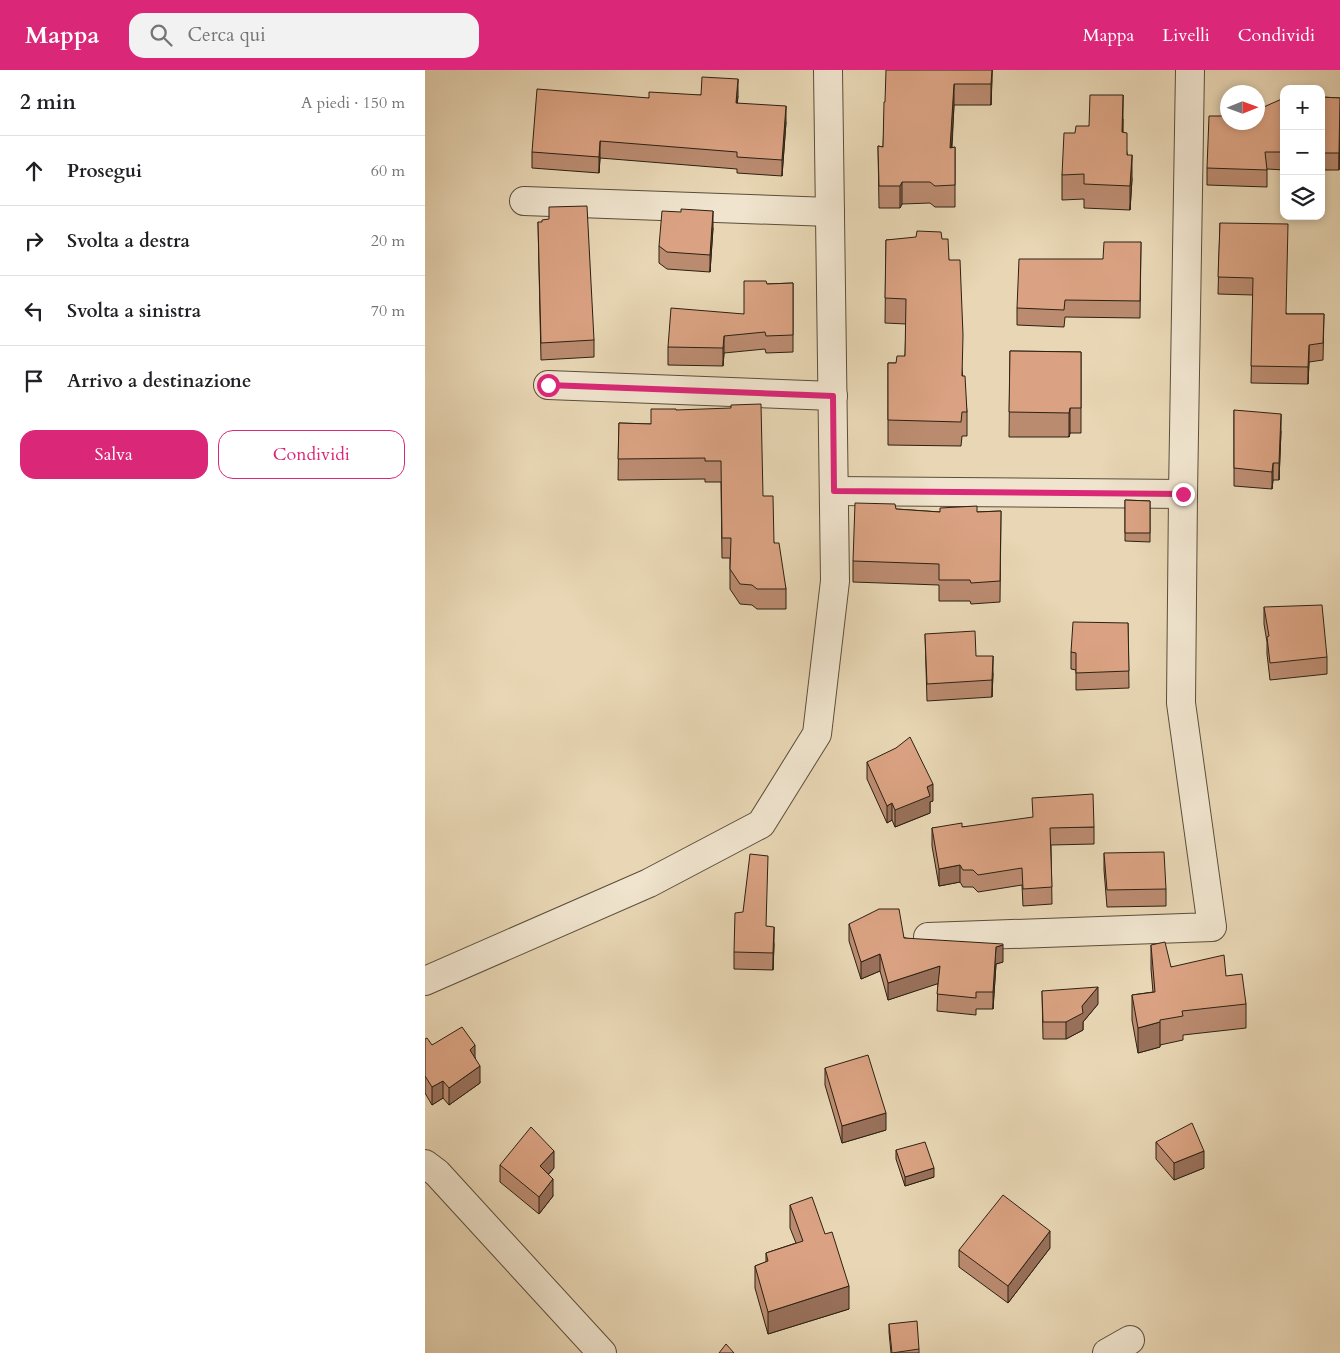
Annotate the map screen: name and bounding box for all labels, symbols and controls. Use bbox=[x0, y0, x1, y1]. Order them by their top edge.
search box bbox=[129, 13, 479, 58]
text: Mappa bbox=[25, 19, 99, 52]
icon: search bbox=[147, 21, 175, 49]
text: Cerca qui bbox=[187, 22, 265, 48]
text: Mappa bbox=[1083, 23, 1134, 48]
text: Livelli bbox=[1162, 23, 1210, 48]
text: Condividi bbox=[1238, 23, 1315, 48]
north arrow bbox=[1220, 85, 1265, 130]
map controls bbox=[1280, 85, 1325, 220]
button: + bbox=[1280, 85, 1325, 130]
text: 2 min bbox=[20, 88, 76, 117]
text: A piedi · 150 m bbox=[301, 92, 405, 114]
button: − bbox=[1280, 130, 1325, 175]
icon: ahead bbox=[20, 157, 48, 185]
text: Prosegui bbox=[67, 158, 142, 184]
text: 60 m bbox=[371, 160, 405, 182]
button: layers bbox=[1280, 175, 1325, 220]
icon: right bbox=[20, 227, 48, 255]
text: Svolta a destra bbox=[67, 228, 190, 254]
text: 20 m bbox=[371, 230, 405, 252]
icon: left bbox=[20, 297, 48, 325]
text: Svolta a sinistra bbox=[67, 298, 201, 324]
text: 70 m bbox=[371, 300, 405, 322]
icon: arrive bbox=[20, 367, 48, 395]
text: Arrivo a destinazione bbox=[67, 368, 251, 394]
route start bbox=[537, 374, 560, 397]
button: Salva bbox=[20, 430, 208, 479]
button: Condividi bbox=[218, 430, 405, 479]
route end bbox=[1172, 483, 1195, 506]

